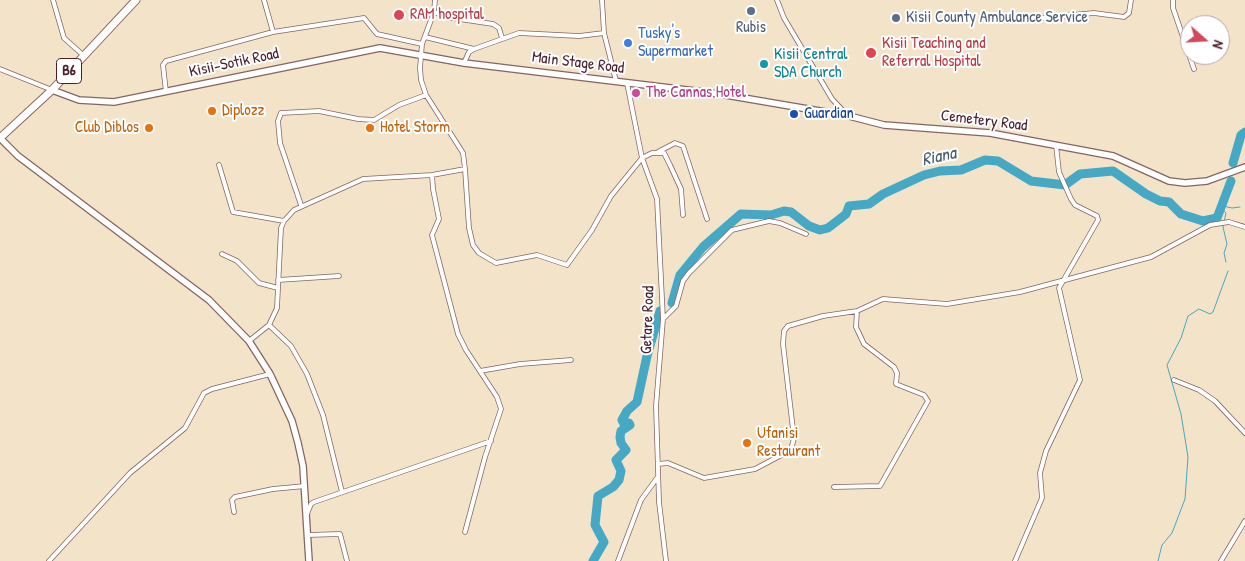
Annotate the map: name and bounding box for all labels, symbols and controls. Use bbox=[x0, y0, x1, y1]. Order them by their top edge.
place label: RAM hospital bbox=[410, 5, 484, 25]
marker: Rubis bbox=[745, 5, 757, 17]
marker: RAM hospital bbox=[392, 8, 406, 22]
place label: Kisii County Ambulance Service bbox=[906, 8, 1088, 28]
marker: Kisii County Ambulance Service bbox=[890, 12, 902, 24]
north arrow bbox=[1180, 15, 1230, 65]
place label: Rubis bbox=[736, 18, 766, 38]
place label: Tusky's Supermarket bbox=[638, 24, 713, 62]
place label: Kisii Teaching and Referral Hospital bbox=[882, 34, 985, 72]
marker: Tusky's Supermarket bbox=[622, 37, 634, 49]
text: N bbox=[1209, 38, 1229, 51]
street label: Kisii-Sotik Road bbox=[187, 44, 281, 82]
place label: Kisii Central SDA Church bbox=[774, 45, 848, 83]
marker: Kisii Teaching and Referral Hospital bbox=[864, 46, 878, 60]
street label: Main Stage Road bbox=[531, 48, 625, 78]
road number: B6 bbox=[56, 58, 82, 84]
marker: Kisii Central SDA Church bbox=[758, 58, 770, 70]
place label: The Cannas Hotel bbox=[646, 83, 746, 103]
marker: The Cannas Hotel bbox=[630, 87, 642, 99]
place label: Diplozz bbox=[222, 101, 264, 121]
place label: Guardian bbox=[804, 104, 854, 124]
marker: Diplozz bbox=[206, 105, 218, 117]
street label: Cemetery Road bbox=[940, 106, 1028, 136]
marker: Guardian bbox=[788, 108, 800, 120]
place label: Club Diblos bbox=[75, 118, 139, 138]
place label: Hotel Storm bbox=[380, 118, 450, 138]
marker: Club Diblos bbox=[143, 122, 155, 134]
marker: Hotel Storm bbox=[364, 122, 376, 134]
water label: Riana bbox=[920, 143, 958, 171]
street label: Getare Road bbox=[637, 286, 659, 354]
place label: Ufanisi Restaurant bbox=[757, 424, 820, 462]
marker: Ufanisi Restaurant bbox=[741, 437, 753, 449]

